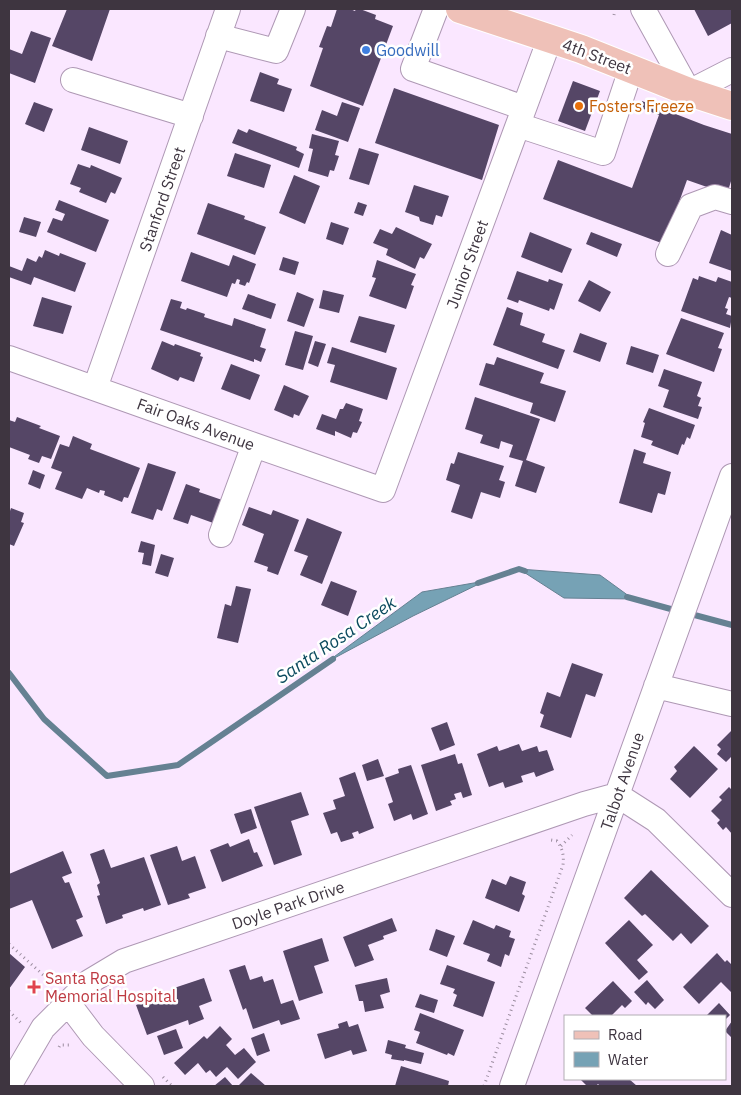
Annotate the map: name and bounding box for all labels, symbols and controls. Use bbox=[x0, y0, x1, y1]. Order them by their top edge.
street label: 4th Street bbox=[560, 34, 634, 78]
place label: Goodwill bbox=[376, 40, 439, 60]
marker: Goodwill bbox=[360, 44, 372, 56]
place label: Fosters Freeze bbox=[589, 96, 694, 116]
marker: Fosters Freeze bbox=[573, 100, 585, 112]
street label: Stanford Street bbox=[135, 144, 189, 254]
street label: Junior Street bbox=[442, 217, 492, 311]
street label: Fair Oaks Avenue bbox=[134, 393, 258, 455]
water label: Santa Rosa Creek bbox=[271, 590, 401, 688]
street label: Talbot Avenue bbox=[596, 729, 648, 832]
street label: Doyle Park Drive bbox=[229, 876, 347, 934]
place label: Santa Rosa Memorial Hospital bbox=[45, 968, 176, 1006]
marker: Santa Rosa Memorial Hospital bbox=[27, 980, 41, 994]
legend bbox=[564, 1015, 726, 1080]
text: Road bbox=[608, 1025, 643, 1044]
text: Water bbox=[608, 1050, 649, 1069]

